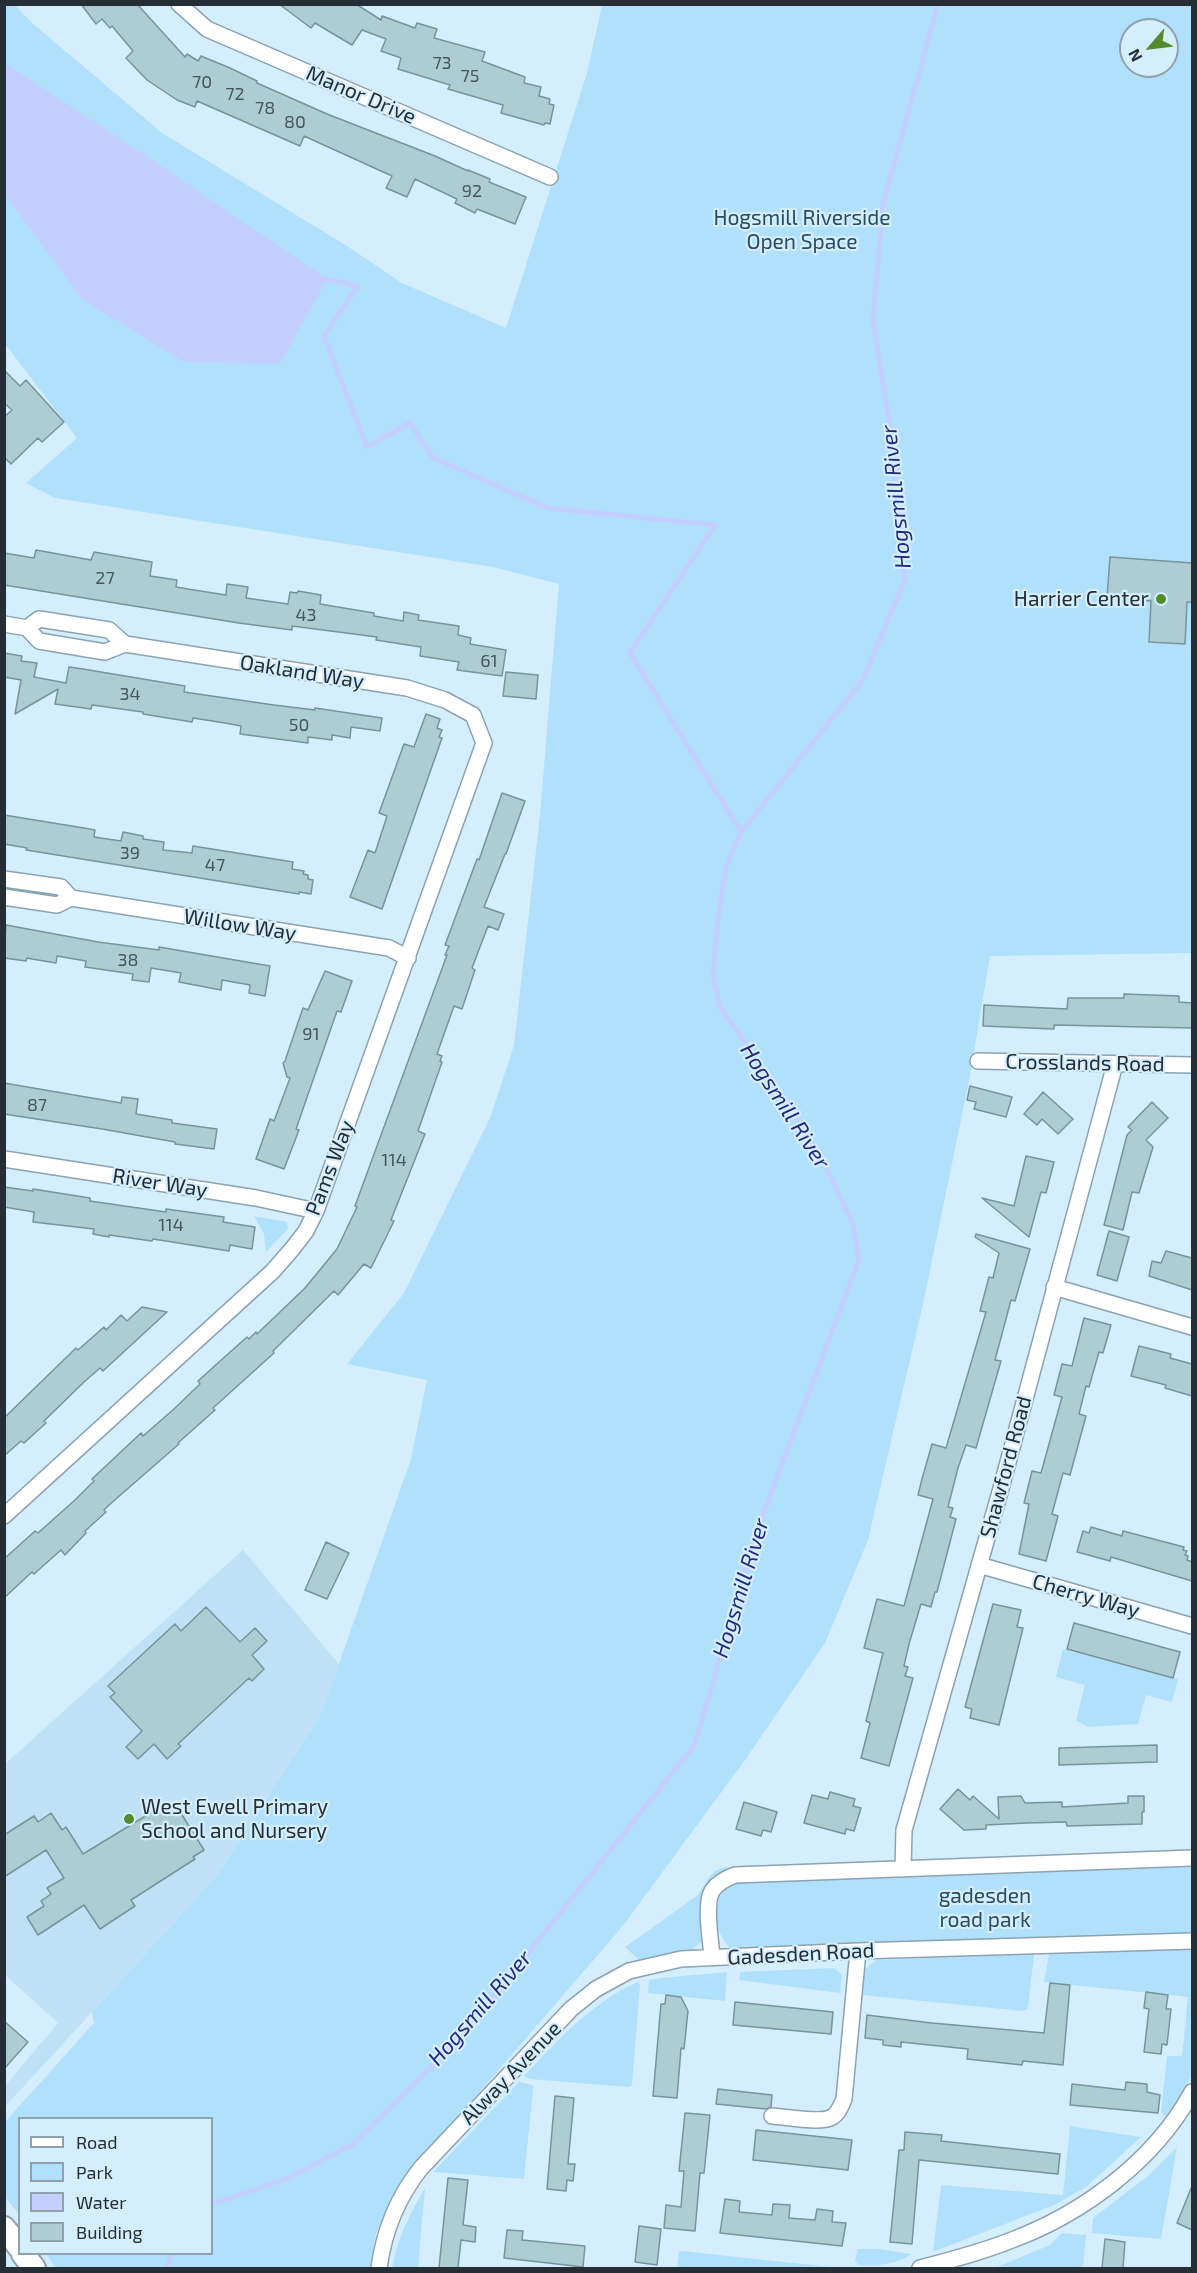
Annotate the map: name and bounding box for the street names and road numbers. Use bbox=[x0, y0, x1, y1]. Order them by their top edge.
street label: Manor Drive bbox=[302, 61, 420, 129]
street label: Oakland Way bbox=[238, 650, 366, 694]
street label: Willow Way bbox=[182, 904, 298, 946]
street label: Crosslands Road bbox=[1005, 1049, 1165, 1077]
street label: Pams Way bbox=[300, 1117, 360, 1219]
street label: River Way bbox=[111, 1163, 209, 1203]
street label: Shawford Road bbox=[975, 1393, 1037, 1541]
street label: Cherry Way bbox=[1029, 1569, 1143, 1623]
street label: Gadesden Road bbox=[727, 1938, 875, 1970]
street label: Alway Avenue bbox=[455, 2016, 567, 2130]

